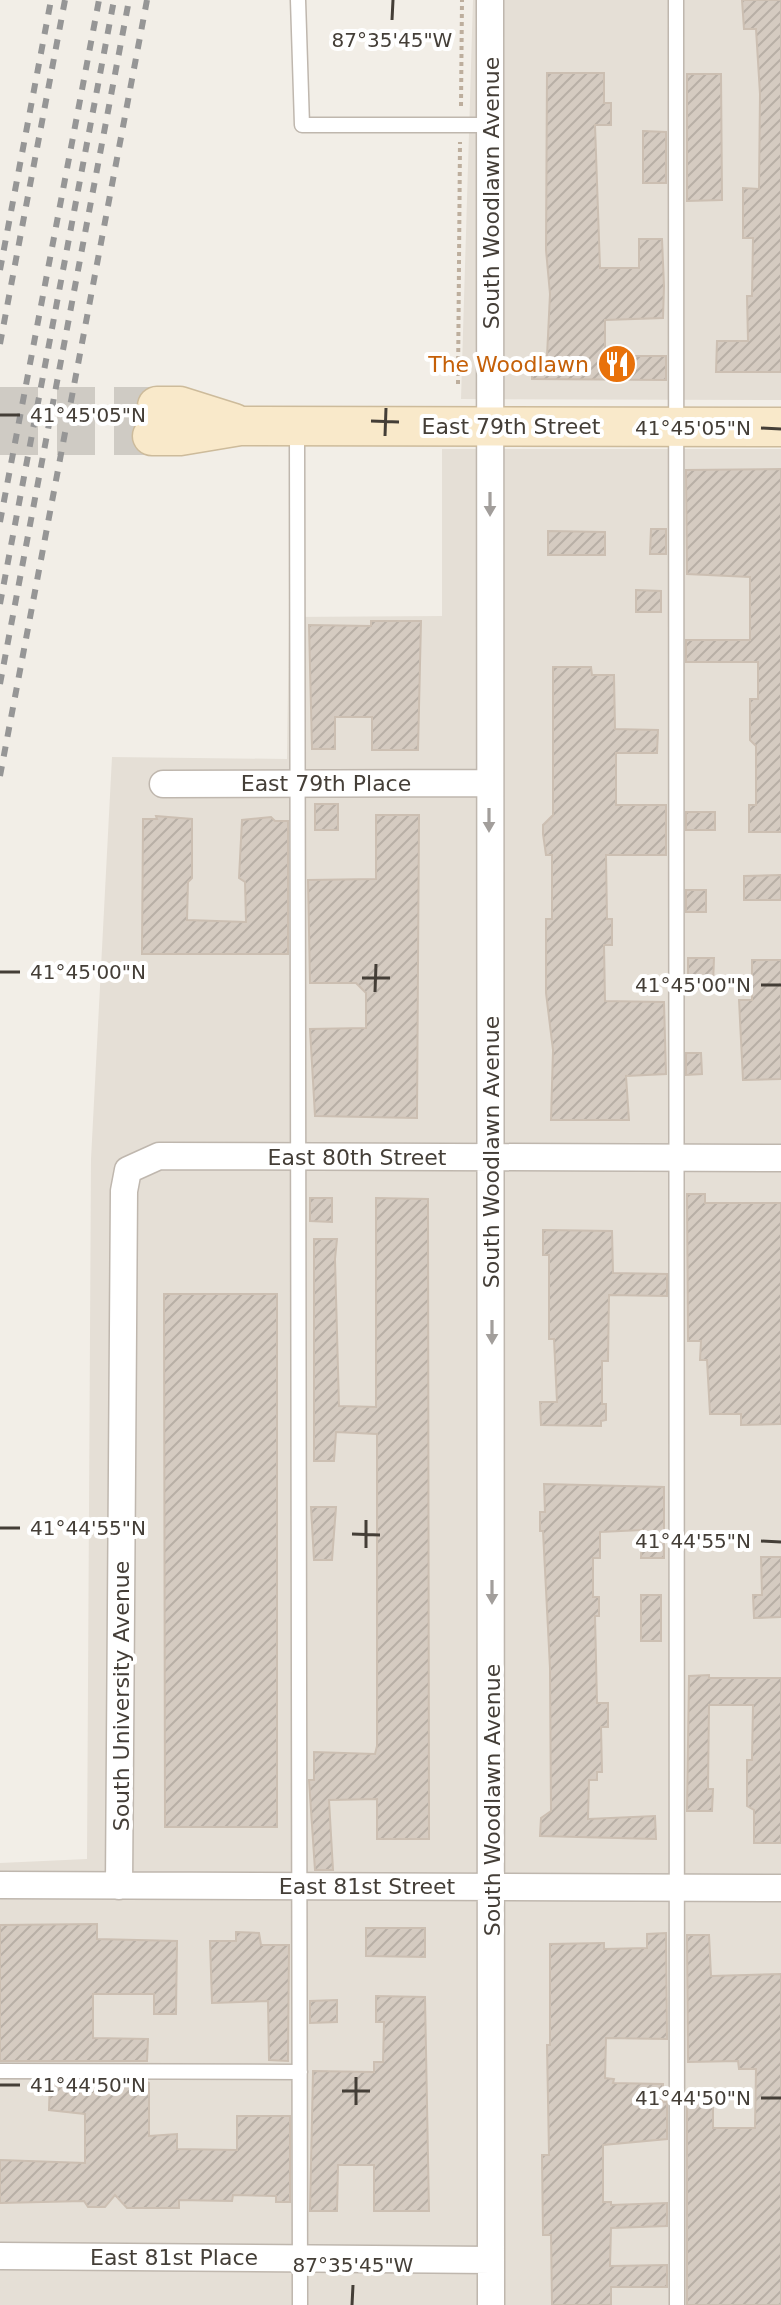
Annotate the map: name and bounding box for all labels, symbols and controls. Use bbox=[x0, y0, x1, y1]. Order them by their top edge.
text: 87°35'45"W bbox=[332, 28, 453, 52]
street label: South Woodlawn Avenue bbox=[479, 57, 504, 329]
restaurant icon: The Woodlawn bbox=[596, 343, 638, 385]
place label: The Woodlawn bbox=[427, 352, 589, 377]
text: 41°45'05"N bbox=[30, 403, 146, 427]
street label: East 79th Street bbox=[422, 414, 601, 439]
text: 41°45'05"N bbox=[635, 416, 751, 440]
one-way arrow bbox=[484, 492, 496, 517]
street label: East 79th Place bbox=[241, 771, 411, 796]
one-way arrow bbox=[483, 808, 495, 833]
text: 41°45'00"N bbox=[30, 960, 146, 984]
text: 41°45'00"N bbox=[635, 973, 751, 997]
street label: South Woodlawn Avenue bbox=[479, 1016, 504, 1288]
street label: East 80th Street bbox=[268, 1145, 447, 1170]
one-way arrow bbox=[486, 1320, 498, 1345]
text: 41°44'55"N bbox=[30, 1516, 146, 1540]
text: 41°44'55"N bbox=[635, 1529, 751, 1553]
street label: South University Avenue bbox=[109, 1561, 134, 1831]
one-way arrow bbox=[486, 1580, 498, 1605]
street label: South Woodlawn Avenue bbox=[480, 1664, 505, 1936]
street label: East 81st Street bbox=[279, 1874, 456, 1899]
text: 41°44'50"N bbox=[30, 2073, 146, 2097]
text: 41°44'50"N bbox=[635, 2086, 751, 2110]
street label: East 81st Place bbox=[90, 2245, 258, 2270]
text: 87°35'45"W bbox=[293, 2253, 414, 2277]

